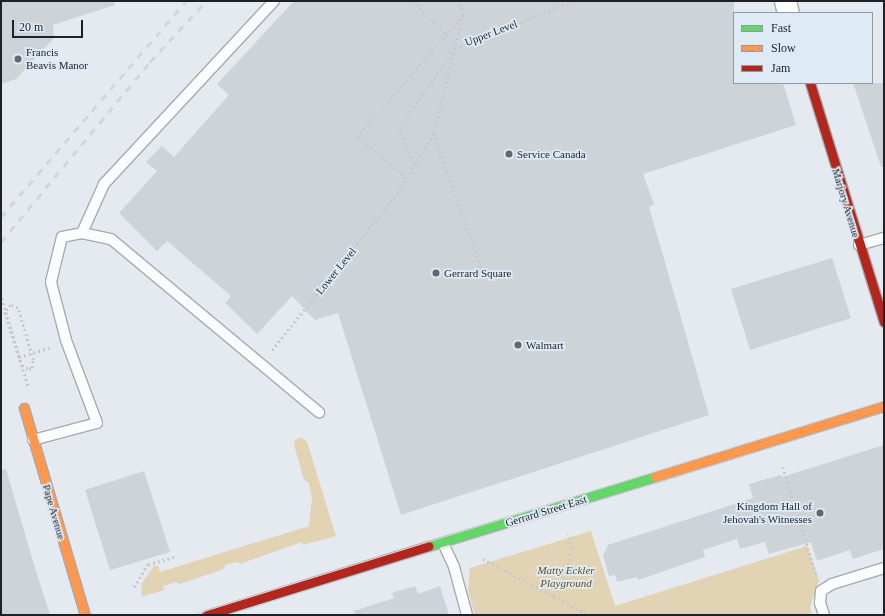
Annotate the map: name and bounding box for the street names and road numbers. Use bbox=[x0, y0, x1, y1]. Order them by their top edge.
street label: Upper Level bbox=[463, 17, 519, 49]
street label: Marjory Avenue bbox=[829, 167, 863, 239]
street label: Lower Level bbox=[313, 245, 359, 297]
street label: Pape Avenue bbox=[40, 483, 68, 541]
street label: Gerrard Street East bbox=[504, 492, 588, 530]

